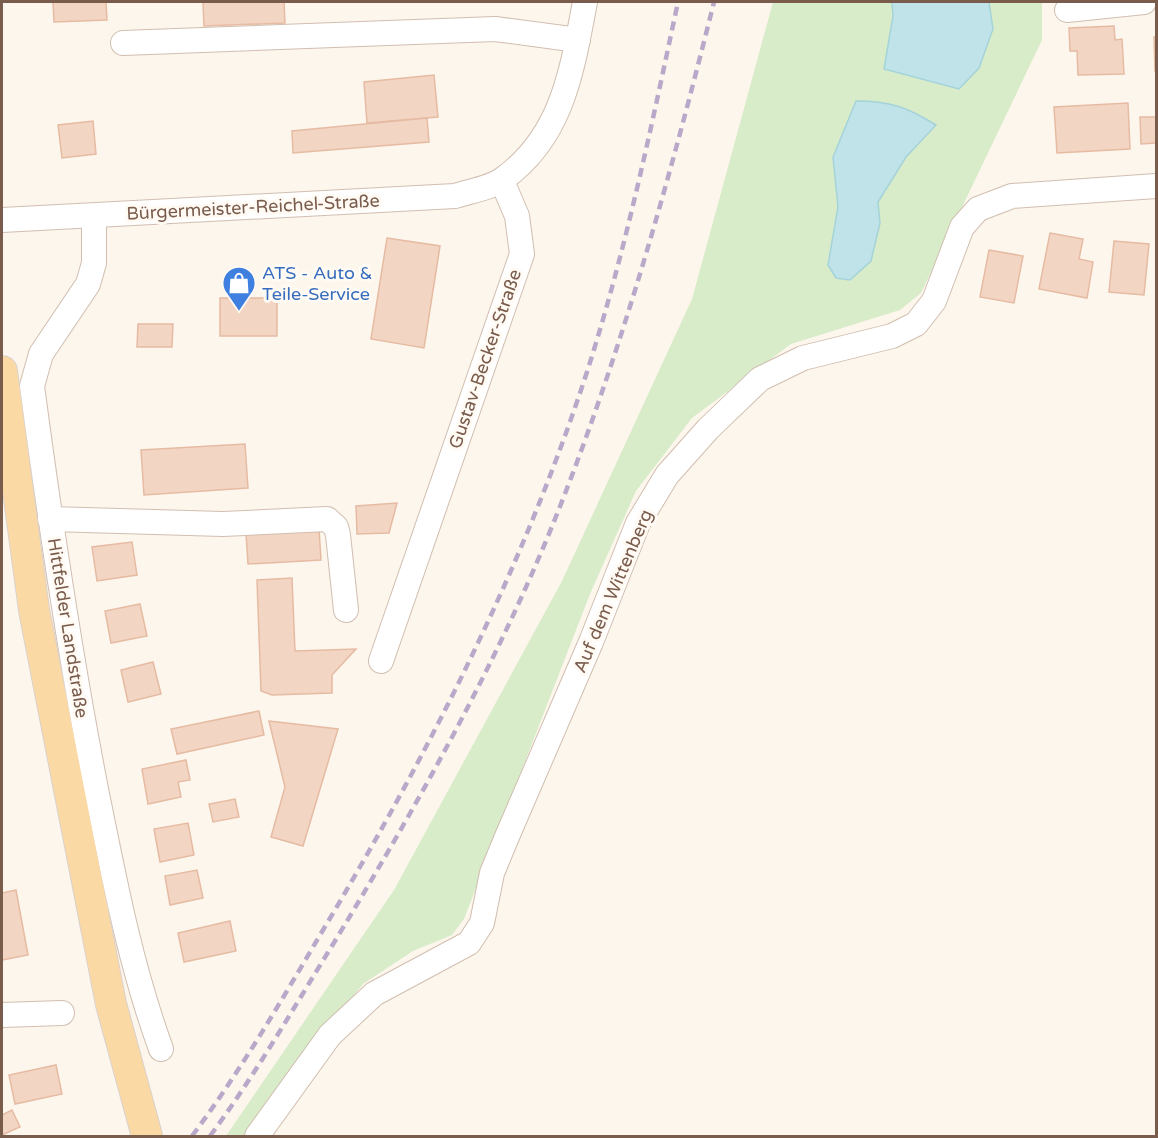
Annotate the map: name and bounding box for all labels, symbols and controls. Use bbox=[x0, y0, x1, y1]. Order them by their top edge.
street label: Bürgermeister-Reichel-Straße bbox=[126, 189, 380, 225]
place label: ATS - Auto & Teile-Service bbox=[262, 262, 373, 305]
shop icon: ATS - Auto & Teile-Service bbox=[221, 265, 257, 312]
street label: Gustav-Becker-Straße bbox=[444, 266, 526, 452]
street label: Auf dem Wittenberg bbox=[569, 506, 657, 676]
street label: Hittfelder Landstraße bbox=[43, 536, 93, 720]

